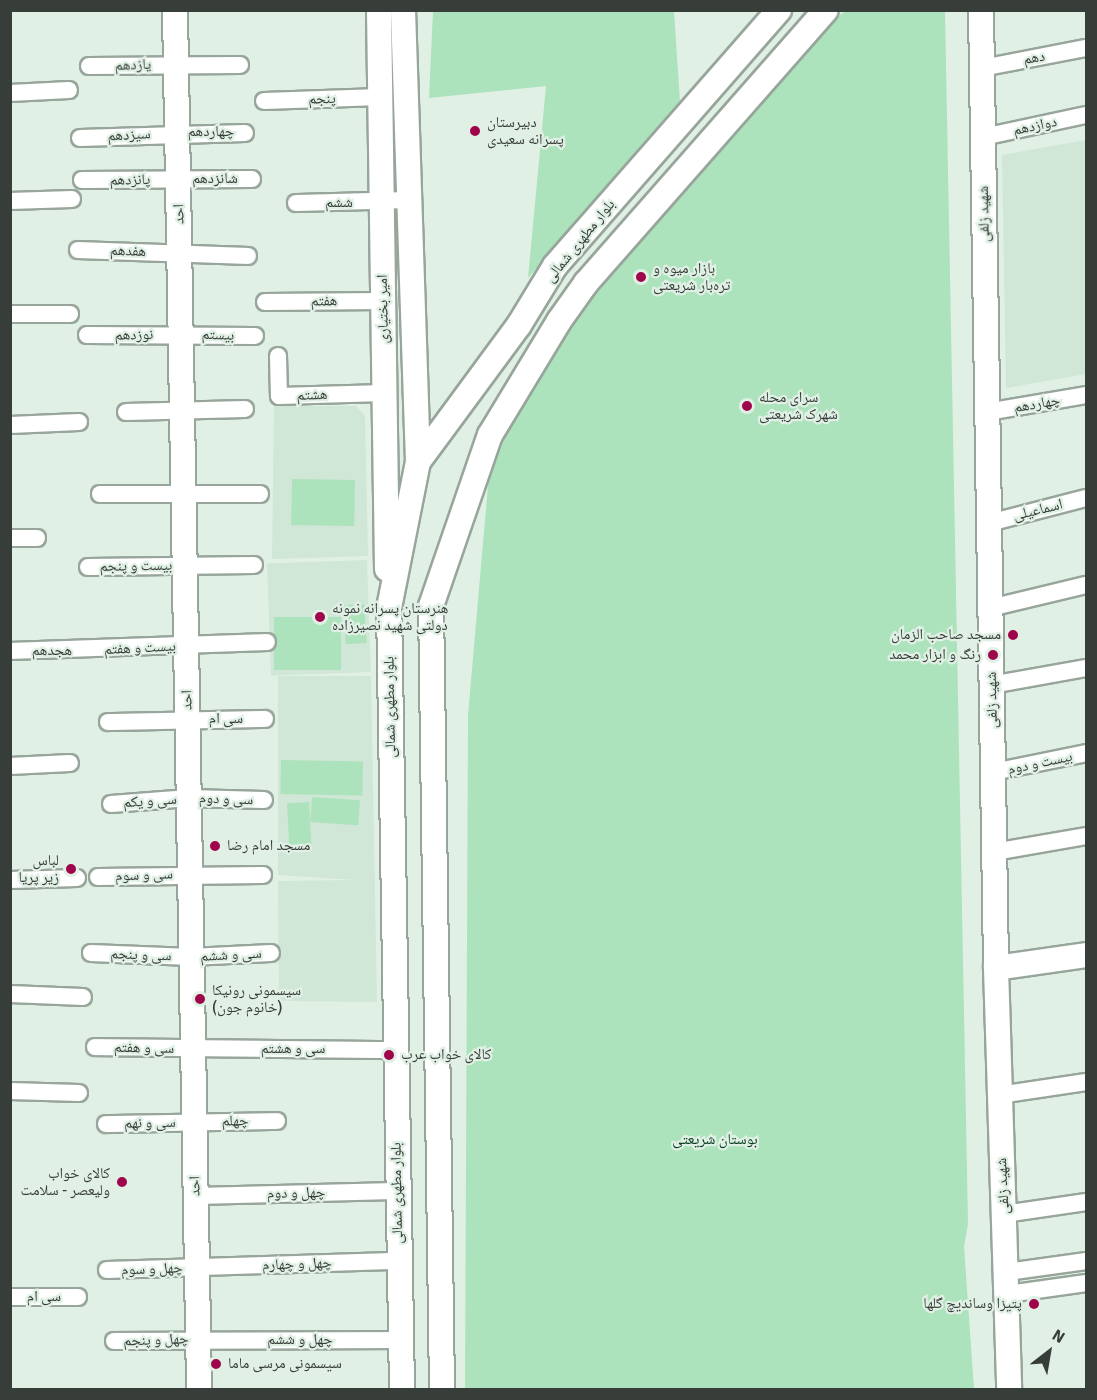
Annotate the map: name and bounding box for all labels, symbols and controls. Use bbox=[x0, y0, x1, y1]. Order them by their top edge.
street label: دهم bbox=[1022, 47, 1046, 69]
street label: یازدهم bbox=[114, 55, 152, 75]
street label: پنجم bbox=[308, 90, 336, 108]
place label: دبیرستان پسرانه سعیدی bbox=[487, 113, 564, 148]
street label: دوازدهم bbox=[1011, 113, 1059, 139]
street label: چهاردهم bbox=[188, 123, 234, 141]
marker: دبیرستان پسرانه سعیدی bbox=[468, 124, 482, 138]
street label: سیزدهم bbox=[107, 125, 151, 145]
street label: شانزدهم bbox=[192, 170, 238, 188]
street label: پانزدهم bbox=[109, 171, 151, 189]
street label: شهید زلفی bbox=[975, 186, 993, 242]
street label: ششم bbox=[325, 194, 353, 212]
street label: بلوار مطهری شمالی bbox=[541, 196, 619, 286]
street label: احد bbox=[170, 204, 188, 224]
street label: هفدهم bbox=[110, 241, 146, 261]
place label: بازار میوه و تره‌بار شریعتی bbox=[653, 259, 730, 294]
marker: بازار میوه و تره‌بار شریعتی bbox=[634, 270, 648, 284]
street label: امیر بختیاری bbox=[373, 274, 393, 344]
street label: هفتم bbox=[310, 292, 338, 310]
street label: بیستم bbox=[201, 325, 235, 345]
street label: نوزدهم bbox=[115, 326, 153, 344]
street label: هشتم bbox=[296, 385, 328, 405]
place label: سرای محله شهرک شریعتی bbox=[759, 388, 838, 423]
street label: چهاردهم bbox=[1012, 391, 1062, 417]
marker: سرای محله شهرک شریعتی bbox=[740, 399, 754, 413]
street label: اسماعیلی bbox=[1011, 495, 1065, 525]
street label: بیست و پنجم bbox=[99, 556, 173, 576]
place label: هنرستان پسرانه نمونه دولتی شهید نصیرزاده bbox=[332, 599, 448, 634]
marker: هنرستان پسرانه نمونه دولتی شهید نصیرزاده bbox=[313, 610, 327, 624]
place label: مسجد صاحب الزمان bbox=[891, 626, 1001, 644]
marker: مسجد صاحب الزمان bbox=[1006, 628, 1020, 642]
street label: بیست و هفتم bbox=[104, 637, 176, 659]
street label: هجدهم bbox=[32, 642, 72, 660]
place label: رنگ و ابزار محمد bbox=[889, 646, 981, 664]
marker: رنگ و ابزار محمد bbox=[986, 648, 1000, 662]
street label: بلوار مطهری شمالی bbox=[380, 656, 400, 758]
street label: شهید زلفی bbox=[983, 672, 1001, 728]
street label: احد bbox=[178, 690, 196, 710]
street label: سی ام bbox=[209, 710, 243, 728]
street label: بیست و دوم bbox=[1006, 747, 1074, 779]
street label: سی و دوم bbox=[199, 789, 253, 809]
street label: سی و یکم bbox=[123, 790, 177, 812]
place label: مسجد امام رضا bbox=[227, 837, 310, 855]
marker: مسجد امام رضا bbox=[208, 839, 222, 853]
place label: لباس زیر پریا bbox=[19, 851, 59, 886]
marker: لباس زیر پریا bbox=[64, 862, 78, 876]
street label: سی و سوم bbox=[115, 865, 173, 885]
street label: سی و ششم bbox=[200, 944, 262, 966]
street label: سی و پنجم bbox=[110, 945, 172, 965]
place label: سیسمونی رونیکا (خانوم جون) bbox=[212, 981, 301, 1016]
marker: سیسمونی رونیکا (خانوم جون) bbox=[193, 992, 207, 1006]
street label: سی و هفتم bbox=[114, 1038, 174, 1058]
street label: سی و هشتم bbox=[261, 1040, 325, 1058]
place label: کالای خواب عرب bbox=[401, 1046, 492, 1064]
marker: کالای خواب عرب bbox=[382, 1048, 396, 1062]
street label: چهلم bbox=[221, 1112, 249, 1130]
street label: سی و نهم bbox=[124, 1114, 176, 1132]
park label: بوستان شریعتی bbox=[672, 1131, 758, 1149]
street label: بلوار مطهری شمالی bbox=[387, 1142, 407, 1244]
street label: شهید زلفی bbox=[993, 1157, 1013, 1215]
place label: کالای خواب ولیعصر - سلامت bbox=[20, 1164, 110, 1199]
marker: کالای خواب ولیعصر - سلامت bbox=[115, 1175, 129, 1189]
street label: احد bbox=[186, 1176, 204, 1196]
street label: چهل و دوم bbox=[267, 1183, 325, 1203]
street label: چهل و چهارم bbox=[262, 1254, 332, 1274]
street label: چهل و سوم bbox=[121, 1259, 183, 1279]
street label: سی ام bbox=[27, 1288, 61, 1306]
place label: پتیزا وساندیچ گلها bbox=[923, 1295, 1022, 1313]
marker: پتیزا وساندیچ گلها bbox=[1027, 1297, 1041, 1311]
north arrow bbox=[1019, 1322, 1079, 1382]
text: N bbox=[1048, 1325, 1068, 1348]
street label: چهل و پنجم bbox=[123, 1330, 189, 1350]
street label: چهل و ششم bbox=[267, 1331, 333, 1349]
place label: سیسمونی مرسی ماما bbox=[228, 1355, 342, 1373]
marker: سیسمونی مرسی ماما bbox=[209, 1357, 223, 1371]

